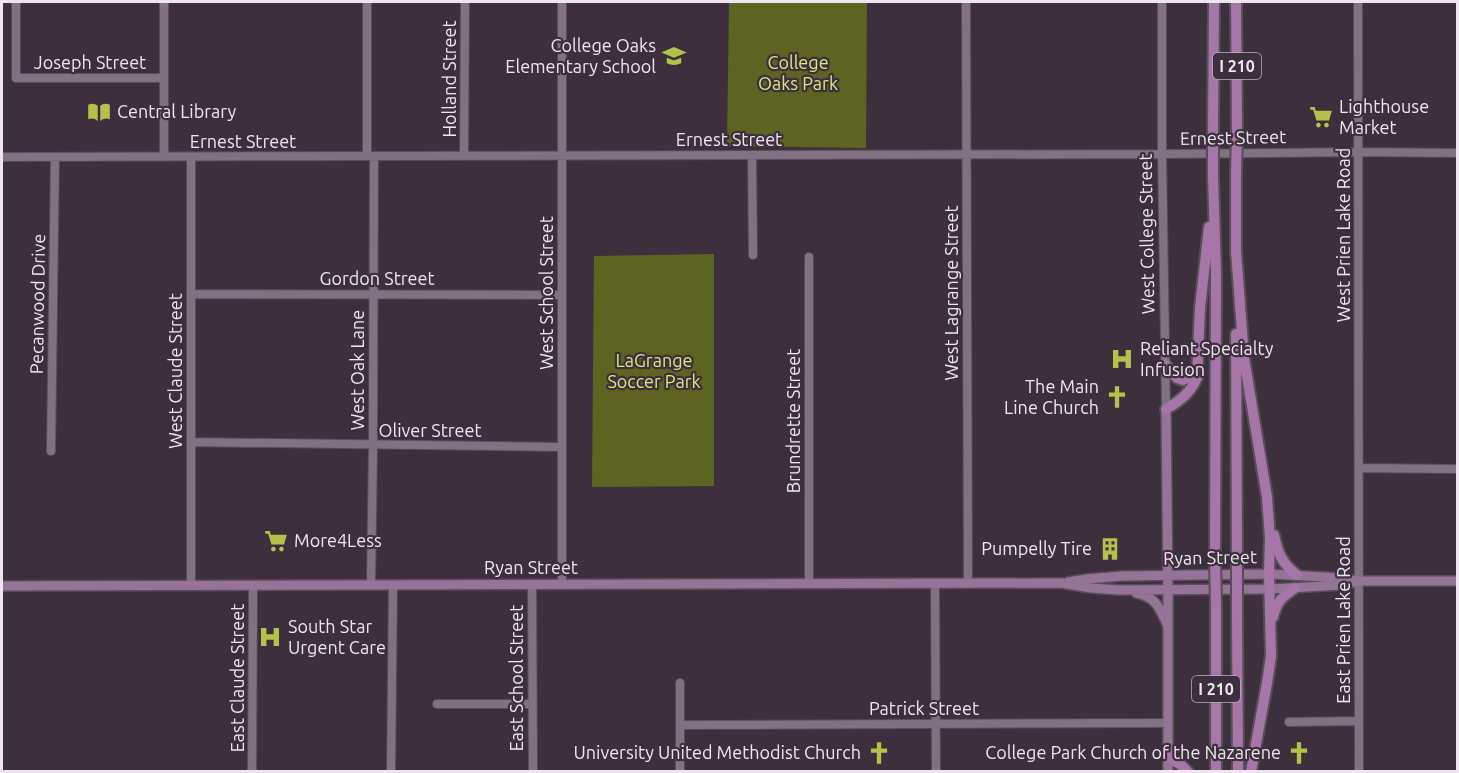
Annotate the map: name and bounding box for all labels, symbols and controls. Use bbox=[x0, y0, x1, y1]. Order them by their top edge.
street label: Holland Street bbox=[439, 21, 459, 137]
place label: College Oaks Elementary School bbox=[505, 35, 656, 76]
school or university icon: College Oaks Elementary School bbox=[661, 43, 687, 69]
street label: Joseph Street bbox=[34, 52, 146, 72]
park label: College Oaks Park bbox=[758, 52, 838, 93]
road number: I 210 bbox=[1213, 53, 1261, 79]
place label: Lighthouse Market bbox=[1339, 96, 1429, 137]
library icon: Central Library bbox=[86, 99, 112, 125]
place label: Central Library bbox=[117, 101, 237, 121]
supermarket icon: Lighthouse Market bbox=[1308, 104, 1334, 130]
street label: Ernest Street bbox=[1180, 126, 1286, 148]
street label: Ernest Street bbox=[676, 129, 782, 149]
street label: Ernest Street bbox=[190, 131, 296, 151]
street label: West Prien Lake Road bbox=[1333, 148, 1353, 322]
street label: West College Street bbox=[1135, 153, 1157, 315]
street label: West Lagrange Street bbox=[941, 205, 961, 381]
street label: West School Street bbox=[536, 216, 556, 370]
street label: Pecanwood Drive bbox=[26, 234, 48, 374]
street label: Gordon Street bbox=[320, 268, 434, 288]
street label: West Claude Street bbox=[165, 293, 185, 449]
street label: West Oak Lane bbox=[347, 310, 367, 430]
place label: Reliant Specialty Infusion bbox=[1140, 338, 1274, 379]
hospital icon: Reliant Specialty Infusion bbox=[1109, 346, 1135, 372]
street label: Brundrette Street bbox=[783, 349, 803, 493]
park label: LaGrange Soccer Park bbox=[607, 350, 701, 391]
place label: The Main Line Church bbox=[1004, 376, 1099, 417]
church icon: The Main Line Church bbox=[1104, 384, 1130, 410]
street label: Oliver Street bbox=[379, 420, 481, 440]
supermarket icon: More4Less bbox=[263, 528, 289, 554]
place label: More4Less bbox=[294, 530, 382, 550]
building icon: Pumpelly Tire bbox=[1097, 536, 1123, 562]
street label: East Prien Lake Road bbox=[1333, 536, 1353, 704]
place label: Pumpelly Tire bbox=[981, 538, 1092, 558]
street label: Ryan Street bbox=[1163, 546, 1257, 568]
street label: Ryan Street bbox=[484, 557, 578, 577]
street label: East Claude Street bbox=[227, 604, 247, 752]
street label: East School Street bbox=[506, 605, 526, 751]
place label: South Star Urgent Care bbox=[288, 616, 386, 657]
hospital icon: South Star Urgent Care bbox=[257, 624, 283, 650]
road number: I 210 bbox=[1192, 676, 1240, 702]
street label: Patrick Street bbox=[869, 698, 979, 718]
church icon: University United Methodist Church bbox=[866, 740, 892, 766]
church icon: College Park Church of the Nazarene bbox=[1286, 740, 1312, 766]
place label: University United Methodist Church bbox=[574, 742, 861, 762]
place label: College Park Church of the Nazarene bbox=[985, 742, 1281, 762]

